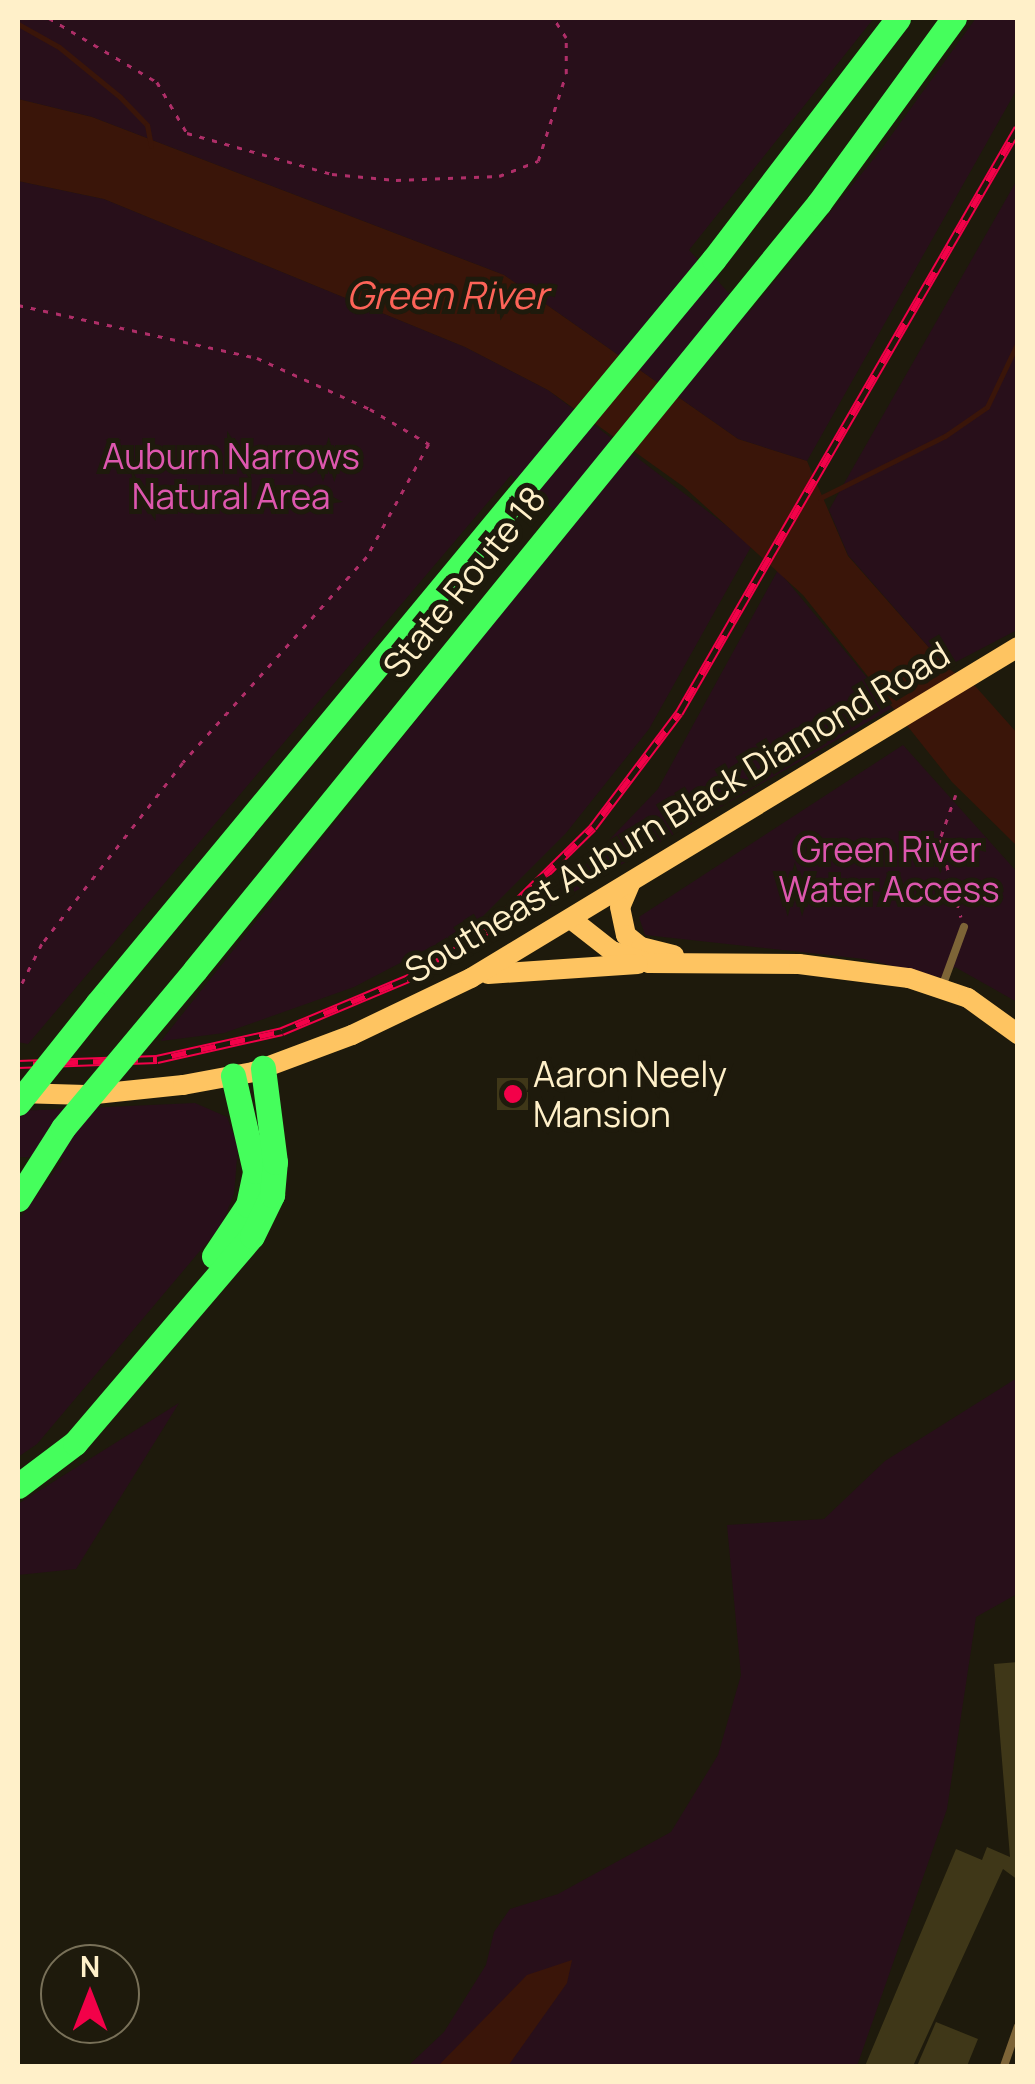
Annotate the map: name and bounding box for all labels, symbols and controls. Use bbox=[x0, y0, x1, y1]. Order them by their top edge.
water label: Green River bbox=[346, 272, 548, 318]
park label: Auburn Narrows Natural Area bbox=[102, 435, 360, 517]
street label: State Route 18 bbox=[374, 478, 554, 686]
street label: Southeast Auburn Black Diamond Road bbox=[397, 632, 957, 992]
park label: Green River Water Access bbox=[778, 828, 1000, 910]
place label: Aaron Neely Mansion bbox=[533, 1053, 727, 1135]
marker: Aaron Neely Mansion bbox=[502, 1083, 524, 1105]
north arrow bbox=[40, 1944, 140, 2044]
text: N bbox=[80, 1947, 100, 1985]

